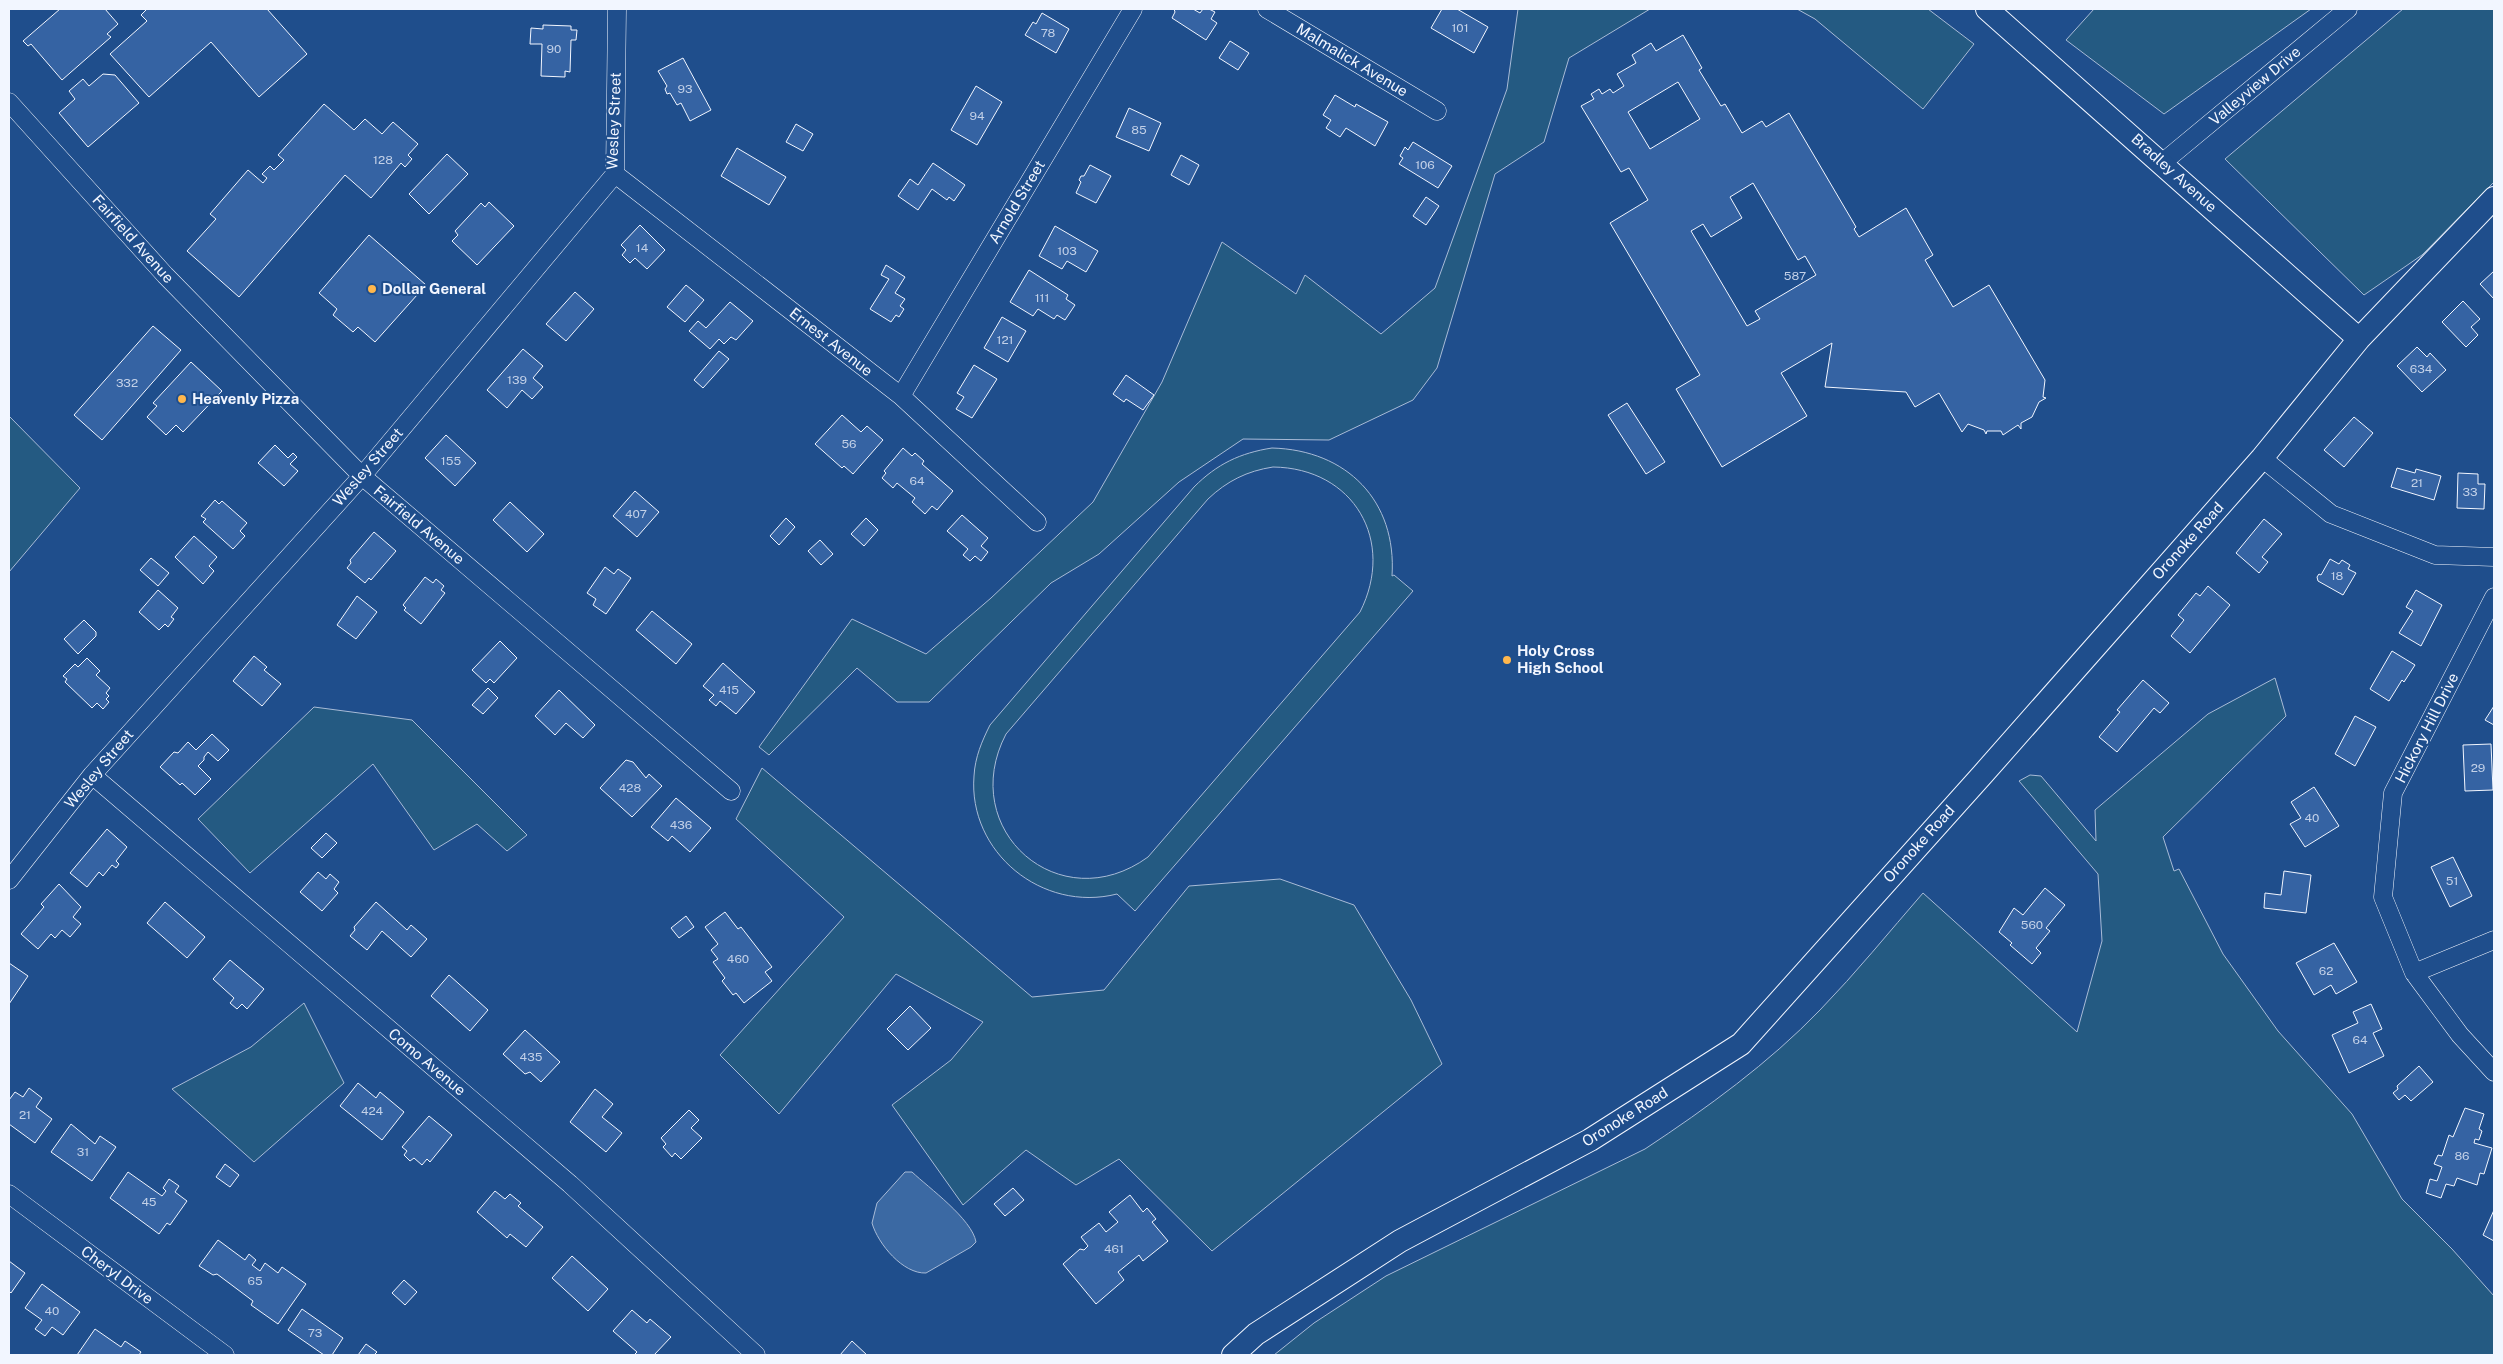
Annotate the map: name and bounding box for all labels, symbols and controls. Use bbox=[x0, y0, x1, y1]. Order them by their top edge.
street label: Malmalick Avenue bbox=[1293, 20, 1411, 100]
house number: 101 bbox=[1451, 21, 1469, 35]
house number: 78 bbox=[1041, 26, 1056, 40]
house number: 90 bbox=[547, 42, 561, 56]
street label: Valleyview Drive bbox=[2206, 43, 2304, 129]
street label: Wesley Street bbox=[603, 72, 624, 170]
house number: 93 bbox=[678, 82, 692, 96]
house number: 94 bbox=[969, 109, 985, 123]
house number: 85 bbox=[1131, 123, 1147, 137]
street label: Bradley Avenue bbox=[2128, 130, 2220, 215]
house number: 128 bbox=[373, 153, 393, 167]
street label: Arnold Street bbox=[985, 157, 1048, 247]
house number: 106 bbox=[1415, 158, 1435, 172]
street label: Fairfield Avenue bbox=[89, 191, 177, 286]
house number: 14 bbox=[636, 241, 649, 255]
house number: 103 bbox=[1057, 244, 1077, 258]
house number: 587 bbox=[1784, 269, 1806, 283]
place label: Dollar General bbox=[382, 280, 486, 297]
marker: Dollar General bbox=[366, 283, 378, 295]
house number: 111 bbox=[1035, 291, 1049, 305]
street label: Ernest Avenue bbox=[786, 304, 876, 379]
house number: 121 bbox=[997, 333, 1013, 347]
house number: 634 bbox=[2410, 362, 2433, 376]
house number: 139 bbox=[507, 373, 527, 387]
house number: 332 bbox=[116, 376, 138, 390]
place label: Heavenly Pizza bbox=[192, 390, 299, 407]
marker: Heavenly Pizza bbox=[176, 393, 188, 405]
street label: Wesley Street bbox=[329, 424, 406, 509]
house number: 56 bbox=[841, 437, 857, 451]
house number: 155 bbox=[441, 454, 461, 468]
house number: 64 bbox=[910, 474, 925, 488]
house number: 21 bbox=[2411, 476, 2423, 490]
street label: Fairfield Avenue bbox=[371, 482, 468, 567]
house number: 33 bbox=[2462, 485, 2478, 499]
street label: Oronoke Road bbox=[2149, 499, 2227, 583]
house number: 407 bbox=[625, 507, 647, 521]
house number: 18 bbox=[2331, 569, 2344, 583]
place label: Holy Cross High School bbox=[1517, 642, 1604, 676]
marker: Holy Cross High School bbox=[1501, 654, 1513, 666]
street label: Hickory Hill Drive bbox=[2391, 670, 2462, 786]
house number: 415 bbox=[719, 683, 739, 697]
street label: Wesley Street bbox=[61, 726, 137, 812]
house number: 29 bbox=[2471, 761, 2485, 775]
house number: 428 bbox=[619, 781, 641, 795]
street label: Oronoke Road bbox=[1880, 802, 1958, 886]
house number: 40 bbox=[2305, 811, 2319, 825]
house number: 436 bbox=[670, 818, 692, 832]
house number: 51 bbox=[2446, 874, 2458, 888]
house number: 560 bbox=[2021, 918, 2043, 932]
house number: 460 bbox=[727, 952, 749, 966]
house number: 62 bbox=[2319, 964, 2333, 978]
street label: Como Avenue bbox=[385, 1024, 469, 1099]
house number: 64 bbox=[2353, 1033, 2368, 1047]
house number: 435 bbox=[520, 1050, 543, 1064]
street label: Oronoke Road bbox=[1579, 1083, 1671, 1150]
house number: 424 bbox=[361, 1104, 384, 1118]
house number: 21 bbox=[19, 1108, 31, 1122]
house number: 31 bbox=[77, 1145, 89, 1159]
house number: 86 bbox=[2454, 1149, 2470, 1163]
house number: 45 bbox=[141, 1195, 157, 1209]
street label: Cheryl Drive bbox=[78, 1242, 157, 1307]
house number: 461 bbox=[1104, 1242, 1124, 1256]
house number: 65 bbox=[247, 1274, 263, 1288]
house number: 40 bbox=[45, 1304, 59, 1318]
house number: 73 bbox=[308, 1326, 322, 1340]

